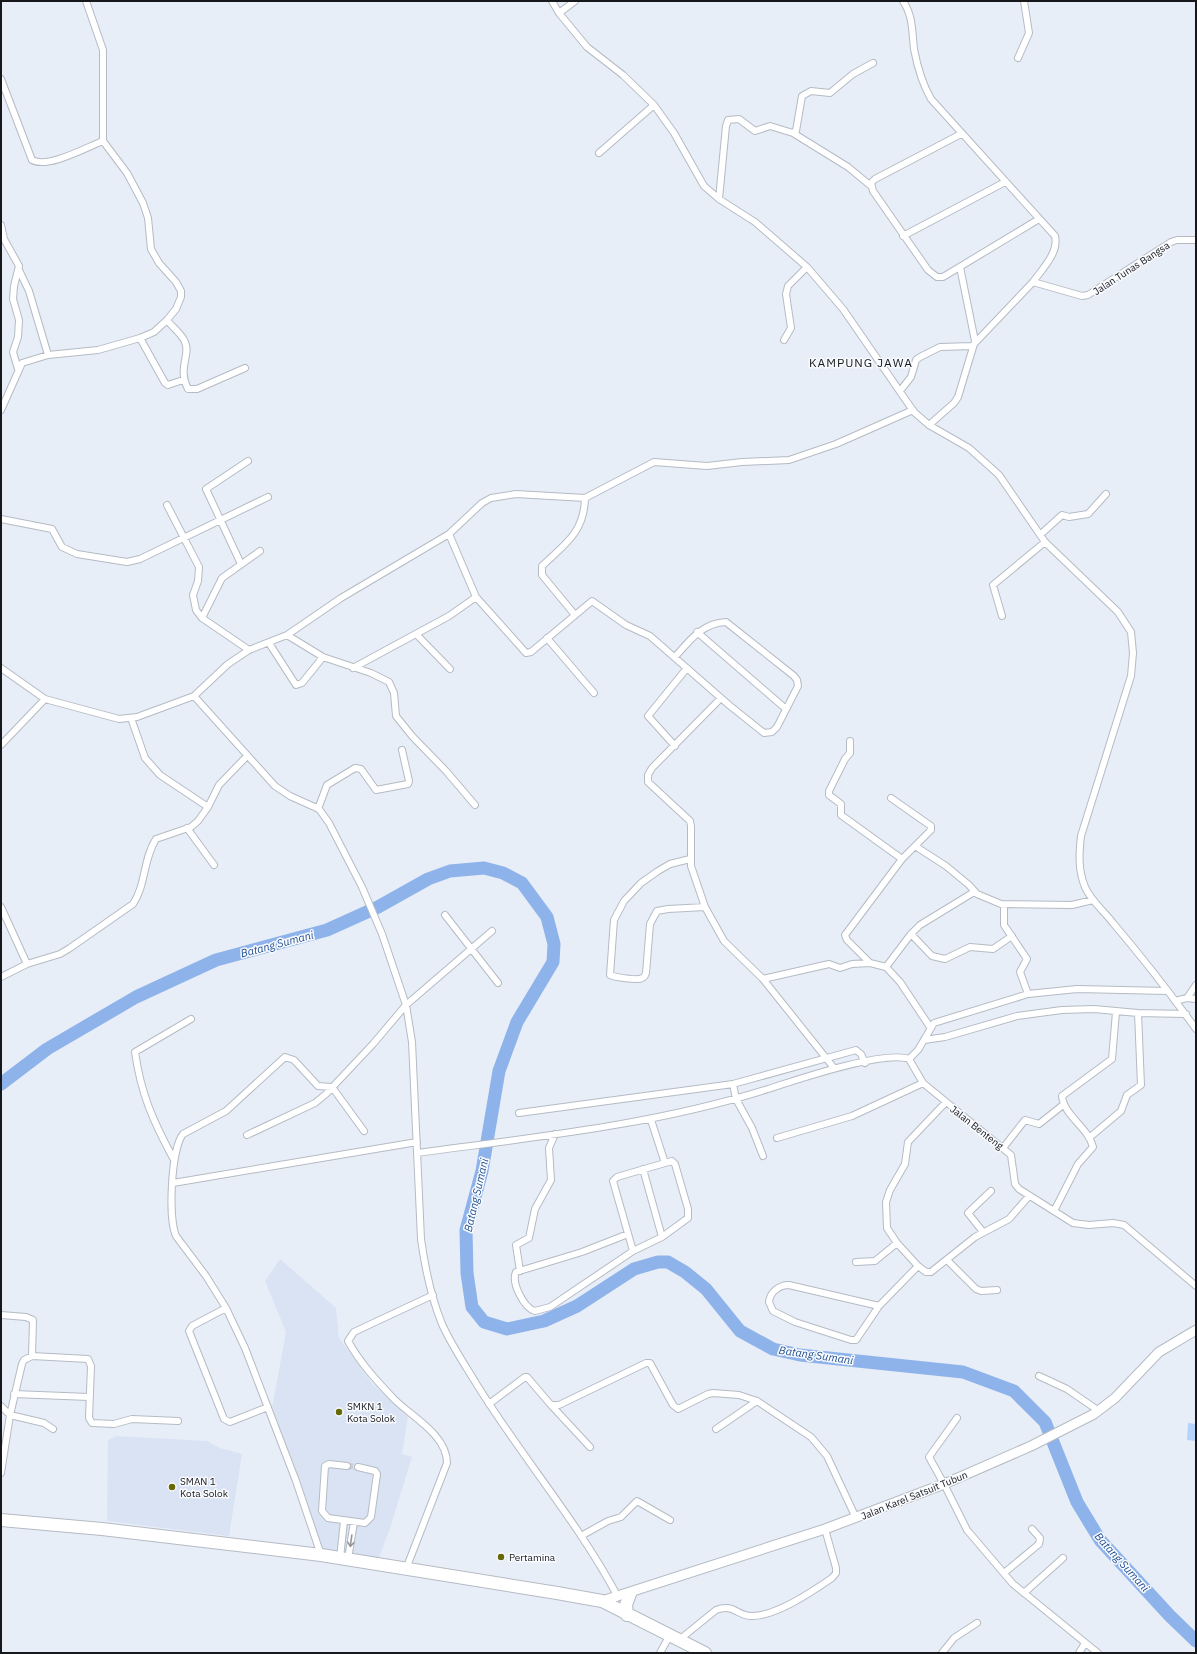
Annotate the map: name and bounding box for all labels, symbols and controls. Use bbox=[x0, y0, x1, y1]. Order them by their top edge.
street label: Jalan Tunas Bangsa bbox=[1091, 238, 1173, 298]
district label: KAMPUNG JAWA bbox=[809, 355, 913, 370]
water label: Batang Sumani bbox=[239, 928, 315, 960]
street label: Jalan Benteng bbox=[947, 1103, 1007, 1153]
water label: Batang Sumani bbox=[461, 1157, 491, 1233]
water label: Batang Sumani bbox=[778, 1343, 854, 1367]
place label: SMKN 1 Kota Solok bbox=[347, 1400, 396, 1425]
marker: SMKN 1 Kota Solok bbox=[334, 1407, 344, 1417]
street label: Jalan Karel Satsuit Tubun bbox=[859, 1468, 969, 1523]
place label: SMAN 1 Kota Solok bbox=[180, 1475, 229, 1500]
marker: SMAN 1 Kota Solok bbox=[167, 1482, 177, 1492]
water label: Batang Sumani bbox=[1092, 1529, 1152, 1595]
one-way arrow bbox=[347, 1534, 355, 1547]
place label: Pertamina bbox=[509, 1551, 556, 1564]
marker: Pertamina bbox=[496, 1552, 506, 1562]

